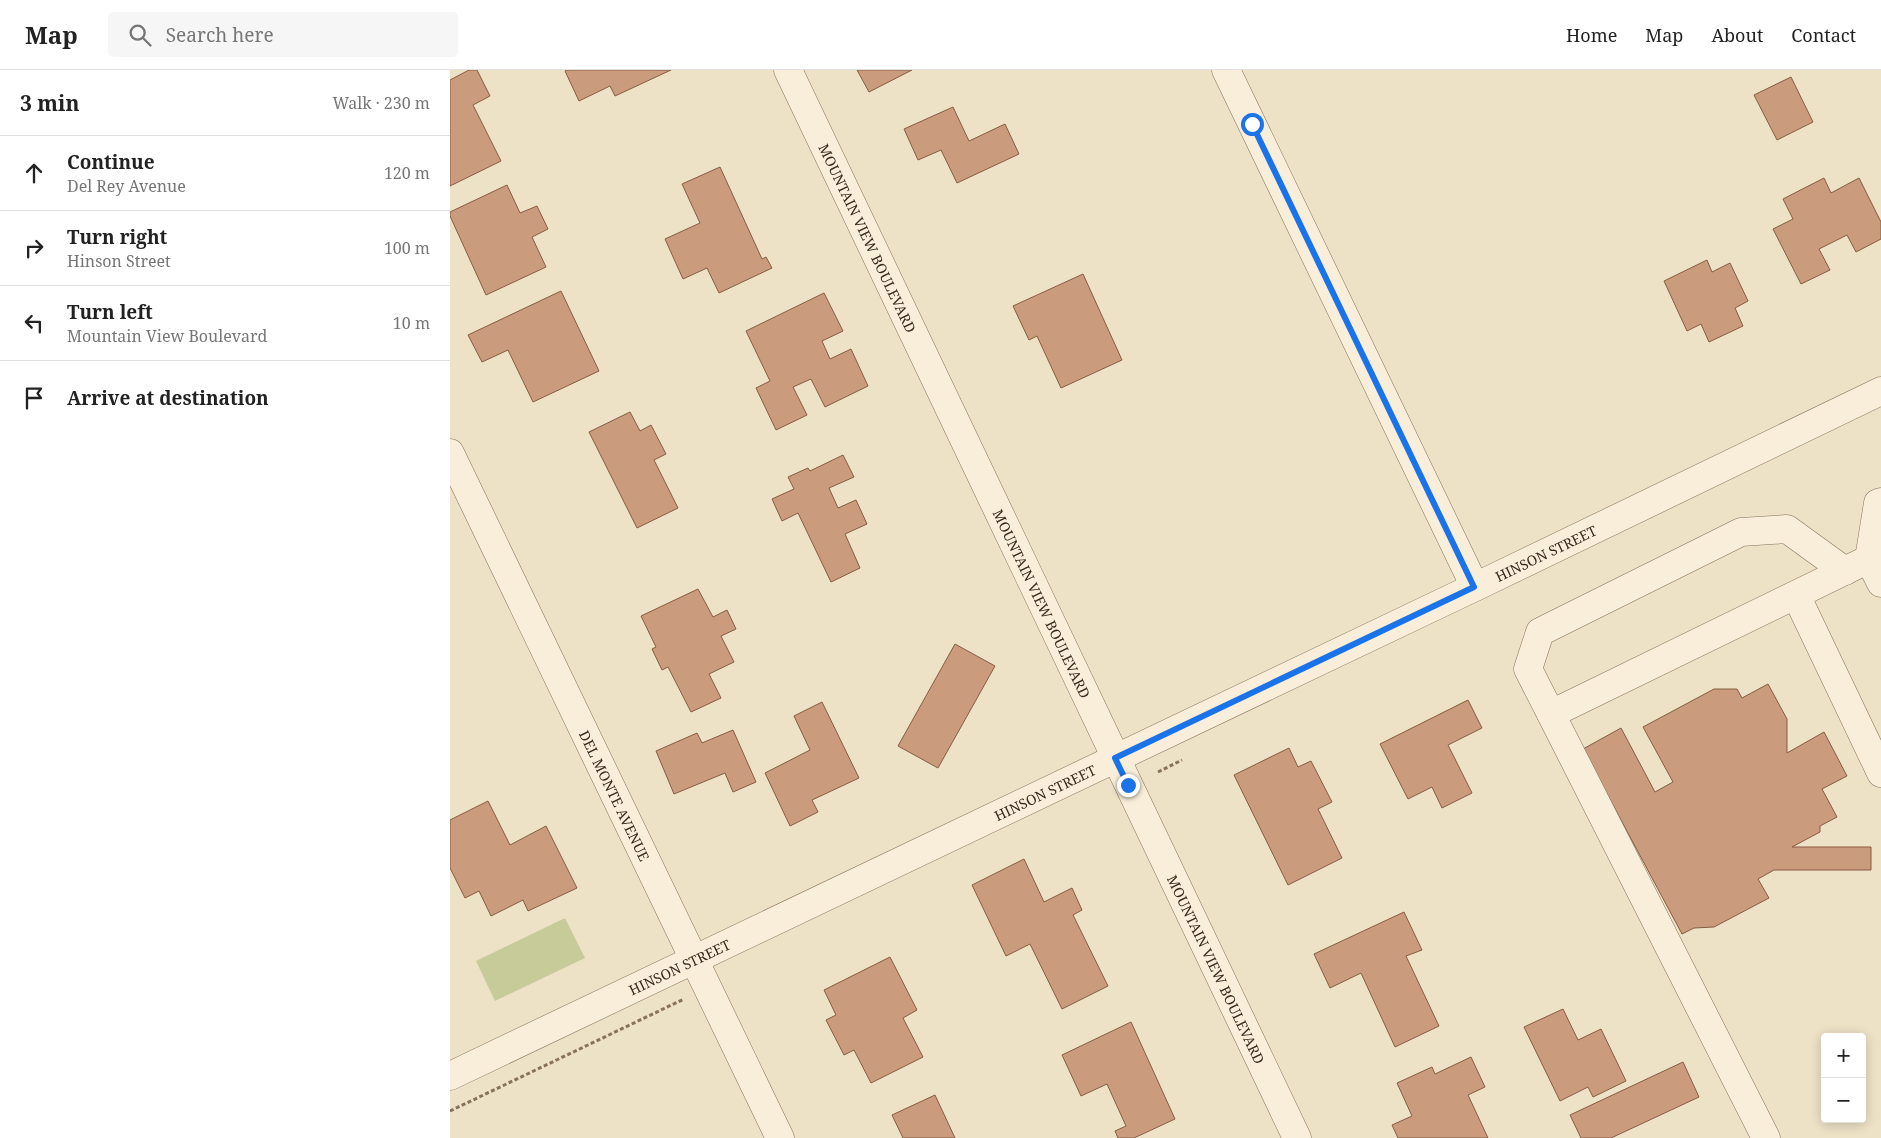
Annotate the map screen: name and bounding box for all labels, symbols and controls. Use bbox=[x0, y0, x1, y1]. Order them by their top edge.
search box bbox=[108, 12, 458, 57]
text: Map bbox=[25, 18, 78, 51]
icon: search bbox=[126, 21, 154, 49]
text: Search here bbox=[166, 22, 274, 48]
text: Home bbox=[1566, 23, 1617, 47]
text: Map bbox=[1645, 23, 1683, 47]
text: About bbox=[1711, 23, 1763, 47]
text: Contact bbox=[1791, 23, 1856, 47]
text: 3 min bbox=[20, 89, 79, 117]
text: Walk · 230 m bbox=[333, 92, 430, 114]
route start bbox=[1241, 113, 1264, 136]
street label: MOUNTAIN VIEW BOULEVARD bbox=[815, 140, 921, 335]
text: Continue bbox=[67, 149, 155, 175]
icon: ahead bbox=[20, 159, 48, 187]
text: 120 m bbox=[384, 162, 430, 184]
text: Del Rey Avenue bbox=[67, 175, 186, 197]
text: Turn right bbox=[67, 224, 167, 250]
icon: right bbox=[20, 234, 48, 262]
text: 100 m bbox=[384, 237, 430, 259]
text: Hinson Street bbox=[67, 250, 171, 272]
text: Turn left bbox=[67, 299, 153, 325]
icon: left bbox=[20, 309, 48, 337]
text: 10 m bbox=[393, 312, 430, 334]
text: Mountain View Boulevard bbox=[67, 325, 267, 347]
icon: arrive bbox=[20, 384, 48, 412]
text: Arrive at destination bbox=[67, 385, 269, 411]
street label: MOUNTAIN VIEW BOULEVARD bbox=[989, 506, 1095, 701]
street label: HINSON STREET bbox=[1492, 520, 1600, 586]
street label: DEL MONTE AVENUE bbox=[575, 727, 655, 864]
street label: HINSON STREET bbox=[991, 760, 1099, 825]
route end bbox=[1117, 774, 1140, 797]
street label: MOUNTAIN VIEW BOULEVARD bbox=[1163, 872, 1270, 1067]
street label: HINSON STREET bbox=[625, 934, 734, 999]
map controls bbox=[1821, 1033, 1866, 1123]
button: + bbox=[1821, 1033, 1866, 1078]
button: − bbox=[1821, 1078, 1866, 1123]

